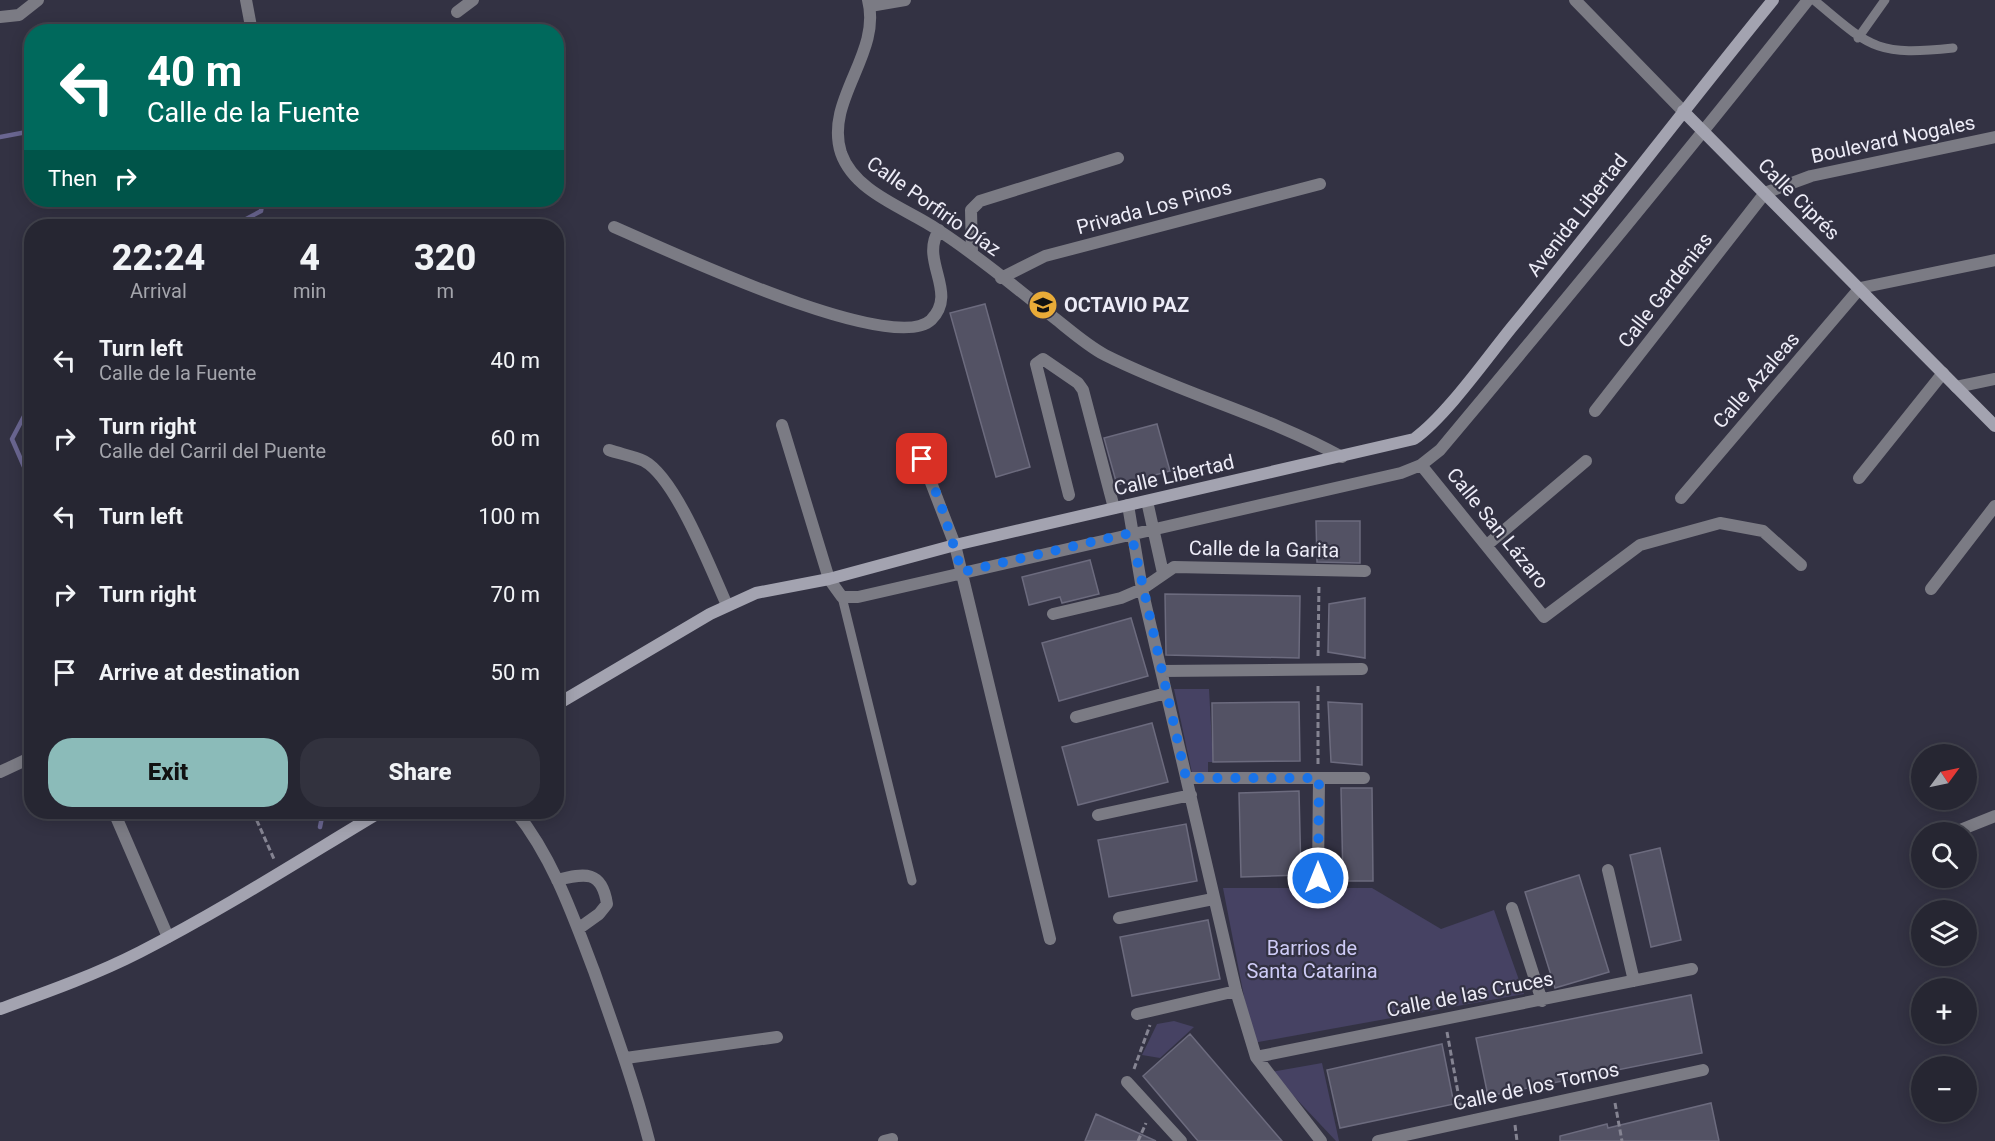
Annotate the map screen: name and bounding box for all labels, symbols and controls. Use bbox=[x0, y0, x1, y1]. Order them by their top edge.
text: 40 m bbox=[147, 47, 242, 96]
icon: left bbox=[48, 48, 126, 126]
text: Calle de la Fuente bbox=[147, 97, 360, 129]
street label: Boulevard Nogales bbox=[1809, 110, 1977, 168]
street label: Avenida Libertad bbox=[1522, 149, 1632, 281]
street label: Calle Porfirio Díaz bbox=[862, 151, 1006, 261]
street label: Calle Ciprés bbox=[1753, 153, 1845, 245]
icon: right bbox=[109, 162, 142, 195]
text: Then bbox=[48, 166, 97, 191]
street label: Privada Los Pinos bbox=[1074, 175, 1234, 239]
street label: Calle Gardenias bbox=[1613, 228, 1717, 352]
text: 22:24 bbox=[112, 237, 205, 279]
text: 4 bbox=[299, 237, 320, 279]
text: 320 bbox=[414, 237, 476, 279]
text: Arrival bbox=[130, 279, 187, 303]
text: min bbox=[293, 279, 326, 303]
text: m bbox=[436, 279, 454, 303]
school or university icon: OCTAVIO PAZ bbox=[1027, 289, 1059, 321]
place label: OCTAVIO PAZ bbox=[1064, 293, 1189, 317]
street label: Calle Azaleas bbox=[1708, 327, 1804, 433]
text: Turn left bbox=[99, 336, 183, 361]
icon: left bbox=[48, 344, 81, 377]
text: 40 m bbox=[491, 348, 540, 373]
text: Calle de la Fuente bbox=[99, 361, 256, 385]
text: Turn right bbox=[99, 414, 196, 439]
icon: right bbox=[48, 422, 81, 455]
text: 60 m bbox=[491, 426, 540, 451]
pin bbox=[896, 433, 947, 484]
text: Calle del Carril del Puente bbox=[99, 439, 326, 463]
icon: arrive bbox=[905, 442, 938, 475]
street label: Calle Libertad bbox=[1112, 450, 1236, 500]
street label: Calle San Lázaro bbox=[1442, 463, 1554, 593]
icon: left bbox=[48, 500, 81, 533]
text: Turn left bbox=[99, 504, 183, 529]
text: 100 m bbox=[478, 504, 540, 529]
street label: Calle de la Garita bbox=[1189, 536, 1339, 562]
icon: right bbox=[48, 578, 81, 611]
text: Turn right bbox=[99, 582, 196, 607]
text: 70 m bbox=[491, 582, 540, 607]
icon: arrive bbox=[48, 656, 81, 689]
text: Arrive at destination bbox=[99, 660, 300, 685]
text: 50 m bbox=[491, 660, 540, 685]
button: Exit bbox=[48, 738, 288, 807]
button: Share bbox=[300, 738, 540, 807]
north arrow bbox=[1911, 744, 1977, 810]
map controls bbox=[1911, 744, 1977, 1122]
button: search bbox=[1911, 822, 1977, 888]
position arrow bbox=[1286, 846, 1350, 910]
button: layers bbox=[1911, 900, 1977, 966]
park label: Barrios de Santa Catarina bbox=[1246, 936, 1378, 983]
street label: Calle de las Cruces bbox=[1385, 966, 1555, 1022]
button: + bbox=[1911, 978, 1977, 1044]
button: − bbox=[1911, 1056, 1977, 1122]
street label: Calle de los Tornos bbox=[1451, 1057, 1621, 1115]

